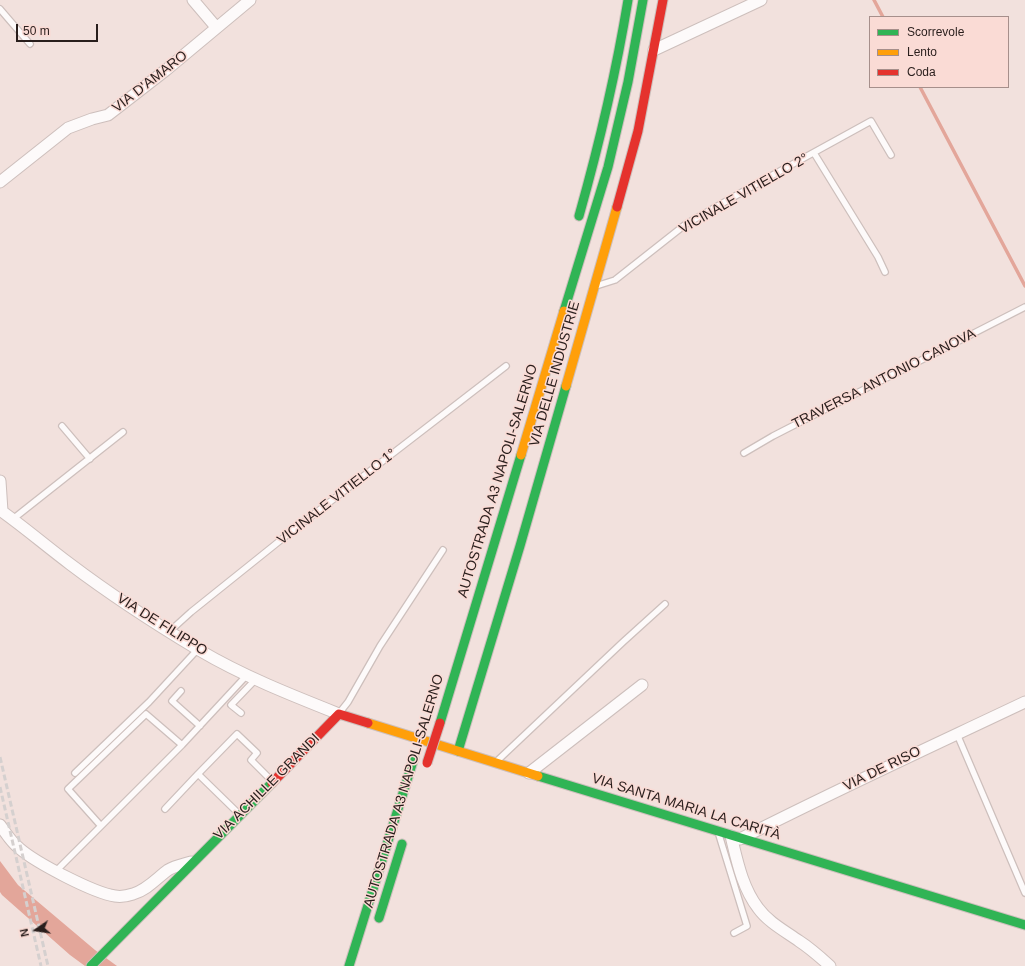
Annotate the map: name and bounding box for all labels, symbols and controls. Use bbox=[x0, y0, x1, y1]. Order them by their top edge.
scale bar bbox=[18, 16, 100, 42]
legend bbox=[869, 16, 1009, 88]
text: 50 m bbox=[23, 24, 50, 38]
text: Scorrevole bbox=[907, 25, 964, 39]
text: Lento bbox=[907, 45, 937, 59]
street label: VIA D'AMARO bbox=[109, 47, 191, 117]
text: Coda bbox=[907, 65, 936, 79]
street label: VICINALE VITIELLO 2° bbox=[676, 150, 812, 238]
street label: VIA DELLE INDUSTRIE bbox=[526, 300, 584, 448]
street label: TRAVERSA ANTONIO CANOVA bbox=[789, 325, 979, 433]
street label: AUTOSTRADA A3 NAPOLI-SALERNO bbox=[454, 362, 542, 600]
street label: VICINALE VITIELLO 1° bbox=[274, 445, 400, 549]
street label: VIA DE FILIPPO bbox=[114, 590, 210, 660]
street label: AUTOSTRADA A3 NAPOLI-SALERNO bbox=[360, 672, 448, 910]
street label: VIA ACHILLE GRANDI bbox=[210, 730, 324, 844]
street label: VIA DE RISO bbox=[841, 743, 923, 795]
street label: VIA SANTA MARIA LA CARITÀ bbox=[590, 770, 782, 844]
north arrow bbox=[16, 910, 56, 950]
text: N bbox=[18, 927, 31, 938]

